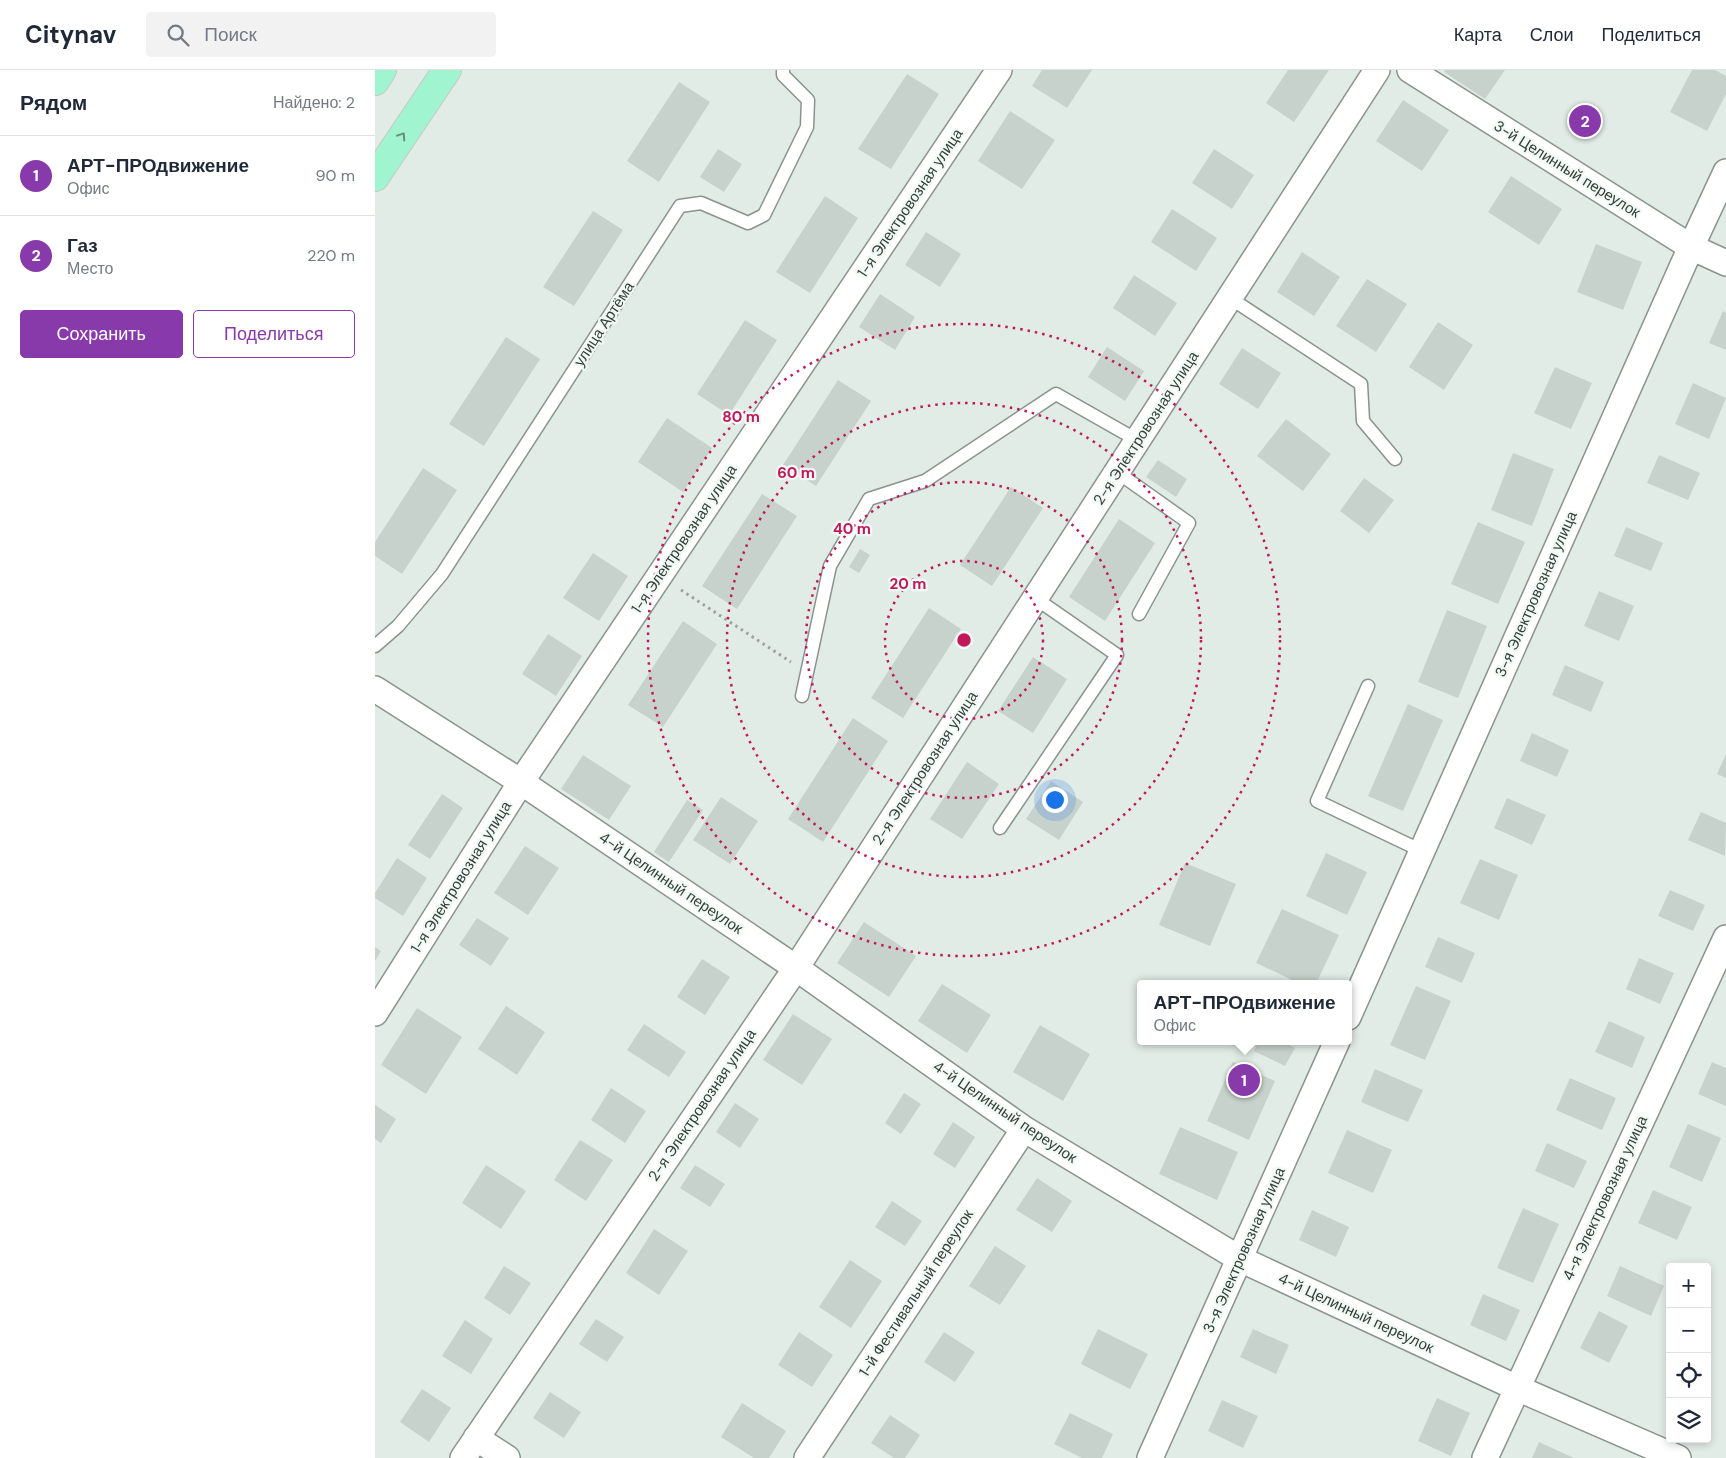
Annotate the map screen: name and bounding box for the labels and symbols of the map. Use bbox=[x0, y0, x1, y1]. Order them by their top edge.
pin: 2 bbox=[1569, 102, 1601, 140]
street label: 3-й Целинный переулок bbox=[1490, 116, 1644, 223]
street label: 1-я Электровозная улица bbox=[853, 124, 968, 281]
one-way arrow bbox=[396, 133, 405, 142]
street label: улица Артёма bbox=[569, 277, 639, 370]
street label: 2-я Электровозная улица bbox=[1089, 347, 1204, 509]
text: 80 m bbox=[722, 407, 760, 427]
street label: 1-я Электровозная улица bbox=[627, 460, 742, 617]
text: 60 m bbox=[777, 463, 815, 483]
street label: 3-я Электровозная улица bbox=[1490, 507, 1582, 680]
text: 40 m bbox=[833, 519, 871, 539]
text: 20 m bbox=[890, 574, 926, 594]
centre of rings bbox=[955, 631, 973, 649]
street label: 2-я Электровозная улица bbox=[868, 687, 983, 849]
your location bbox=[1042, 787, 1068, 813]
street label: 1-я Электровозная улица bbox=[406, 797, 516, 957]
street label: 4-й Целинный переулок bbox=[595, 827, 747, 939]
street label: 2-я Электровозная улица bbox=[644, 1025, 761, 1185]
street label: 4-й Целинный переулок bbox=[929, 1056, 1081, 1168]
pin: 1 bbox=[1228, 1061, 1260, 1099]
street label: 4-я Электровозная улица bbox=[1558, 1112, 1652, 1284]
street label: 3-я Электровозная улица bbox=[1198, 1163, 1290, 1336]
street label: 1-й Фестивальный переулок bbox=[854, 1205, 978, 1381]
street label: 4-й Целинный переулок bbox=[1275, 1268, 1437, 1358]

